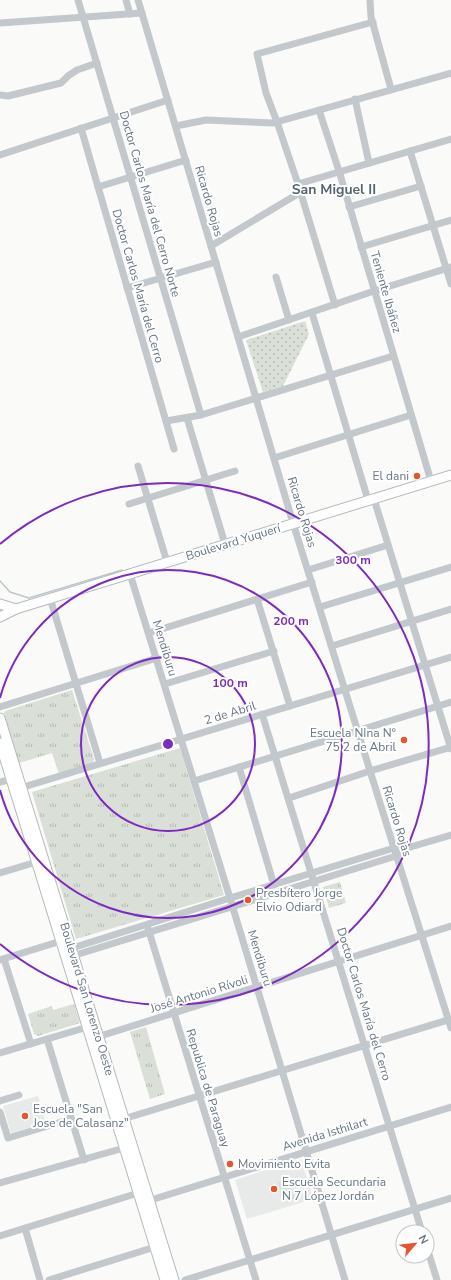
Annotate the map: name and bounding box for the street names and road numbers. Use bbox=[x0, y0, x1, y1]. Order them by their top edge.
street label: Doctor Carlos María del Cerro Norte bbox=[116, 109, 184, 299]
street label: Ricardo Rojas bbox=[191, 164, 227, 239]
street label: Doctor Carlos María del Cerro bbox=[109, 207, 167, 365]
street label: Teniente Ibáñez bbox=[367, 249, 405, 335]
street label: Ricardo Rojas bbox=[284, 475, 320, 550]
street label: Boulevard Yuquerí bbox=[184, 520, 283, 564]
street label: Mendiburu bbox=[149, 618, 181, 678]
street label: 2 de Abril bbox=[202, 697, 258, 728]
street label: Ricardo Rojas bbox=[379, 784, 415, 859]
street label: Boulevard San Lorenzo Oeste bbox=[56, 921, 118, 1077]
street label: Doctor Carlos María del Cerro bbox=[333, 926, 395, 1083]
street label: Mendiburu bbox=[244, 928, 276, 988]
street label: José Antonio Rívoli bbox=[147, 972, 250, 1017]
street label: Republica de Paraguay bbox=[182, 1027, 234, 1150]
street label: Avenida Isthilart bbox=[280, 1113, 370, 1155]

